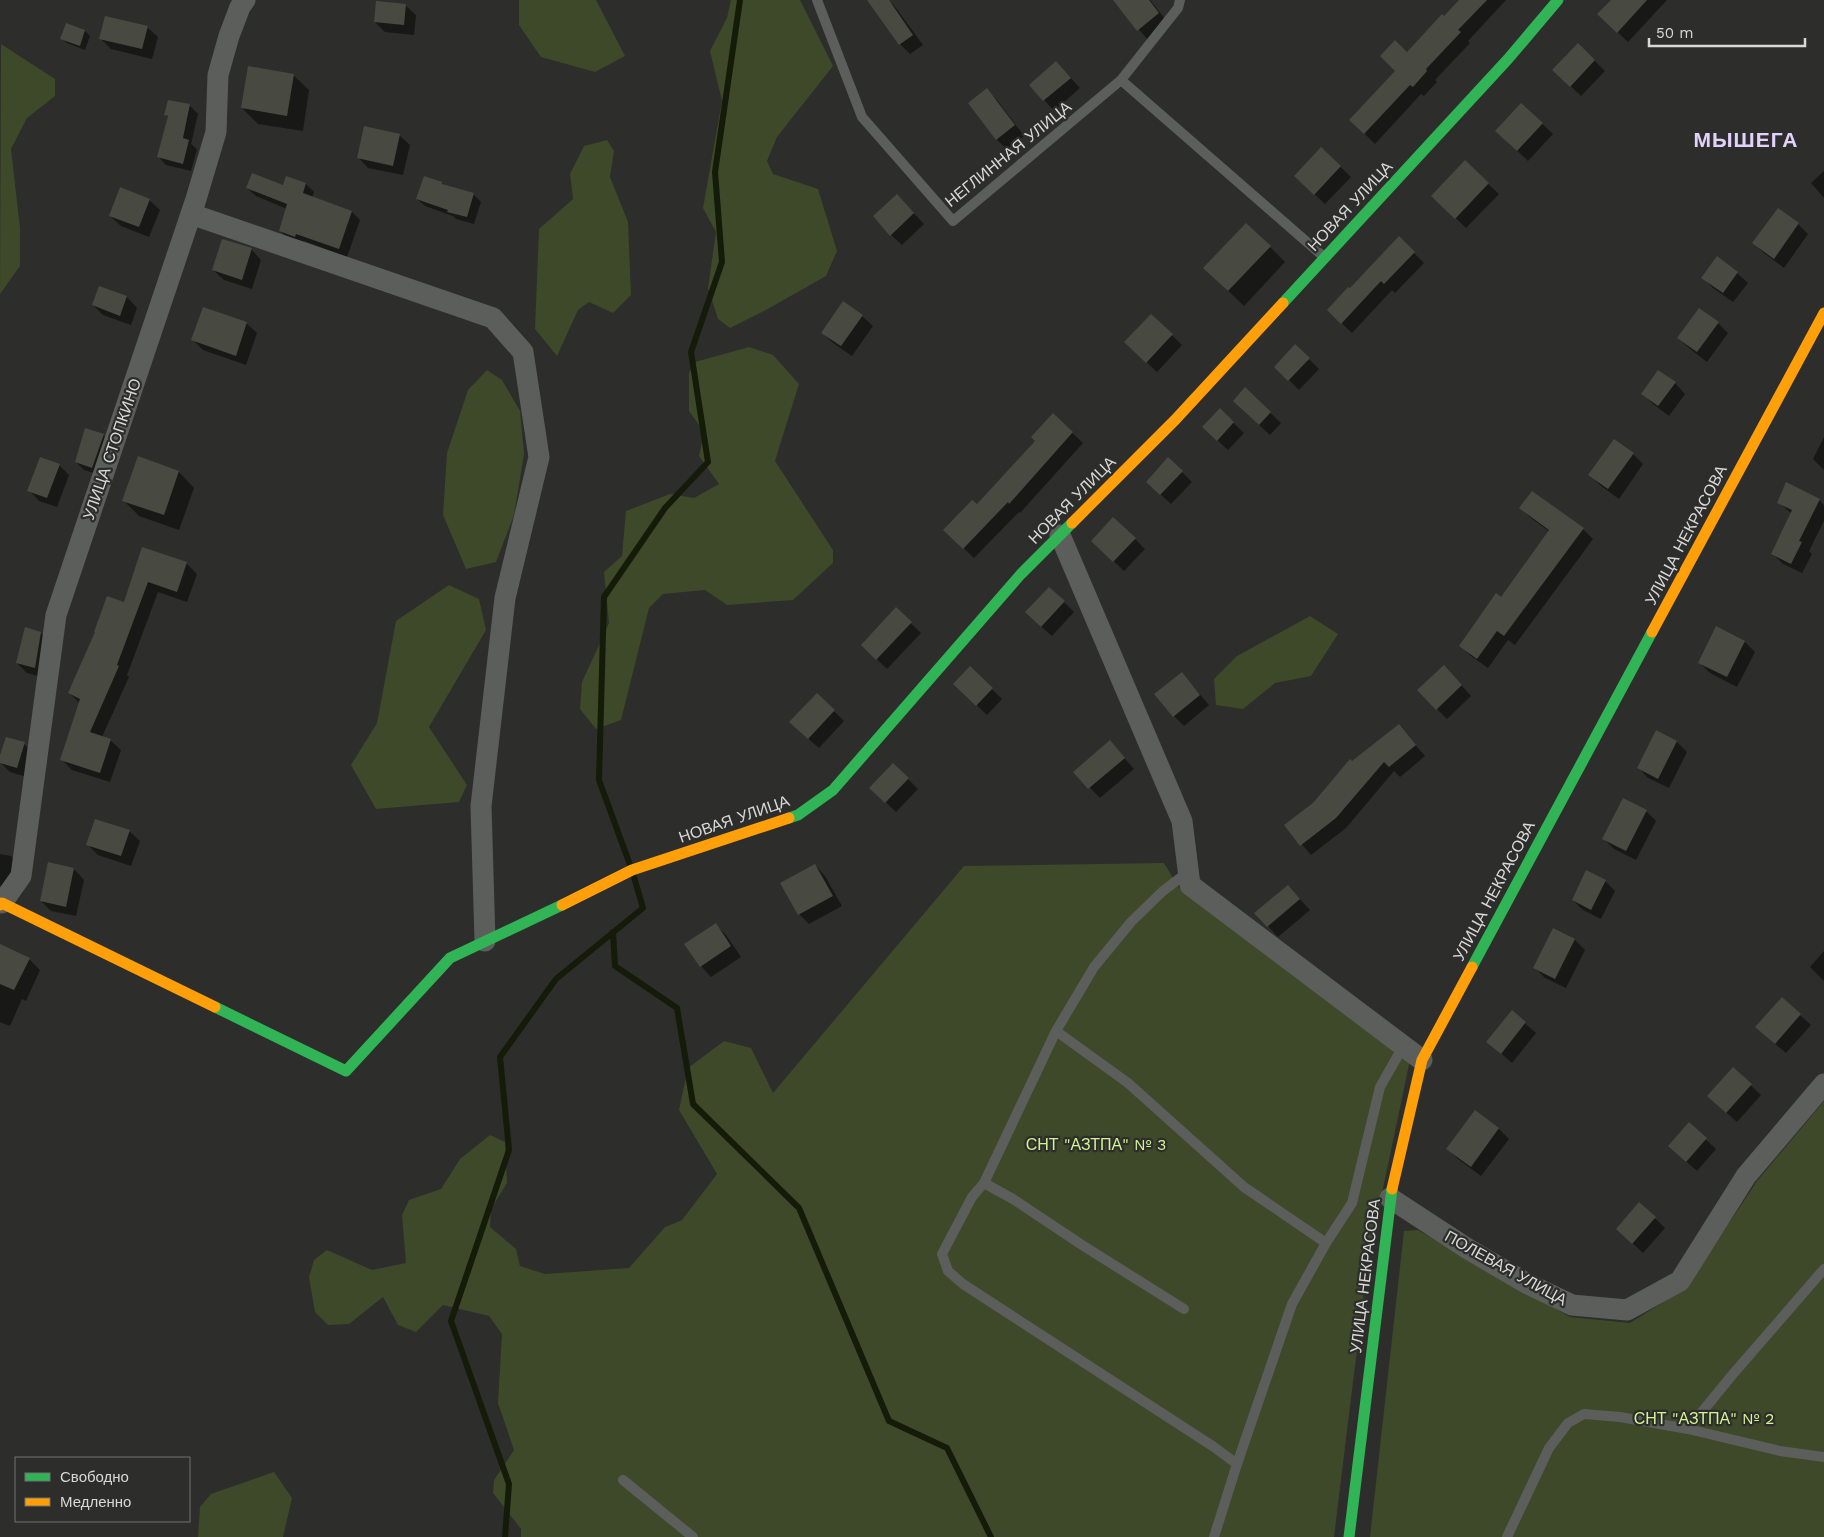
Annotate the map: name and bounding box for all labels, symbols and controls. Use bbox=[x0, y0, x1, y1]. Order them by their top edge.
scale bar bbox=[1649, 15, 1805, 47]
text: 50 m bbox=[1656, 24, 1693, 42]
street label: НЕГЛИННАЯ УЛИЦА bbox=[941, 97, 1075, 211]
district label: МЫШЕГА bbox=[1694, 127, 1798, 152]
street label: НОВАЯ УЛИЦА bbox=[1304, 157, 1397, 255]
street label: УЛИЦА СТОПКИНО bbox=[79, 376, 145, 522]
street label: НОВАЯ УЛИЦА bbox=[1024, 452, 1120, 548]
street label: УЛИЦА НЕКРАСОВА bbox=[1641, 462, 1731, 608]
street label: НОВАЯ УЛИЦА bbox=[676, 791, 792, 847]
street label: УЛИЦА НЕКРАСОВА bbox=[1449, 818, 1539, 964]
park label: СНТ "АЗТПА" № 3 bbox=[1026, 1135, 1166, 1154]
street label: УЛИЦА НЕКРАСОВА bbox=[1346, 1197, 1384, 1354]
street label: ПОЛЕВАЯ УЛИЦА bbox=[1442, 1227, 1571, 1310]
park label: СНТ "АЗТПА" № 2 bbox=[1634, 1409, 1774, 1428]
legend bbox=[15, 1457, 190, 1522]
text: Свободно bbox=[60, 1468, 129, 1486]
text: Медленно bbox=[60, 1493, 131, 1511]

